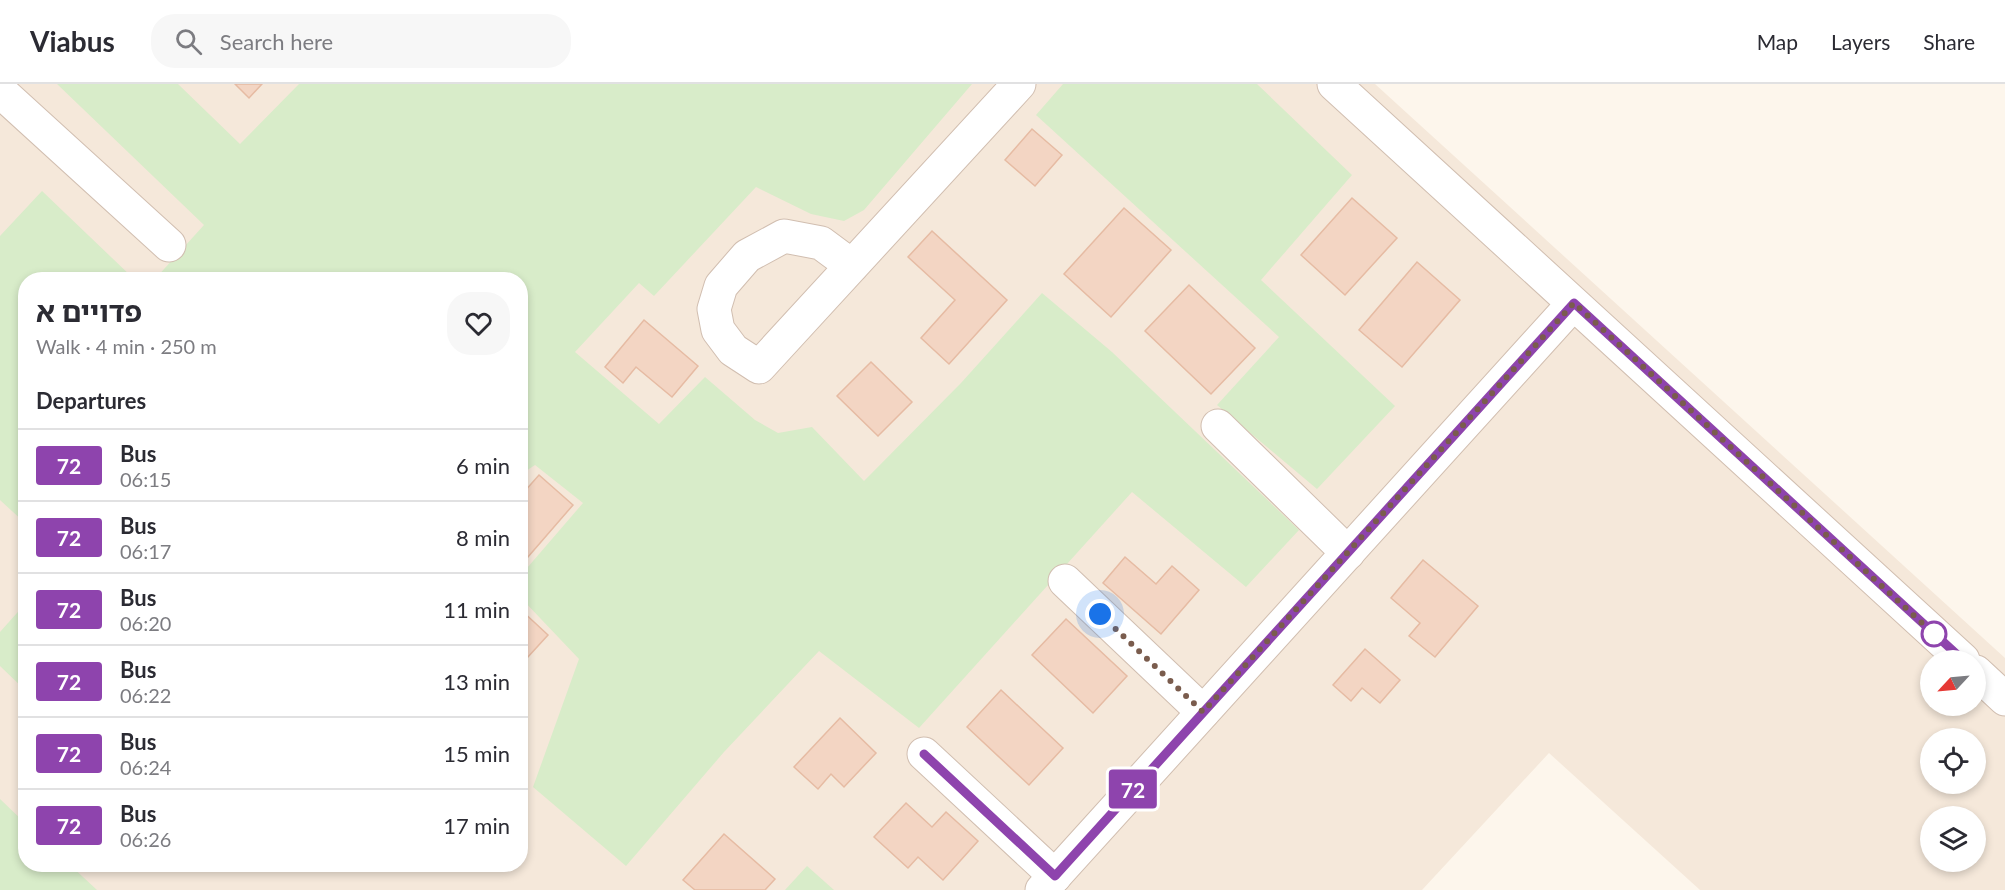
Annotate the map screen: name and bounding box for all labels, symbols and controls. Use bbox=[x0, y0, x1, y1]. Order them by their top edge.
search box bbox=[151, 14, 571, 68]
text: Viabus bbox=[30, 24, 115, 58]
icon: search bbox=[172, 25, 205, 58]
text: Search here bbox=[220, 28, 333, 55]
text: Map bbox=[1757, 29, 1798, 54]
text: Layers bbox=[1831, 29, 1890, 54]
text: Share bbox=[1923, 29, 1975, 54]
button: heart bbox=[447, 292, 510, 355]
text: פדויים א bbox=[36, 294, 142, 328]
text: Walk · 4 min · 250 m bbox=[36, 334, 217, 358]
text: Departures bbox=[36, 387, 146, 414]
text: Bus bbox=[120, 440, 156, 467]
text: 6 min bbox=[456, 452, 510, 479]
text: 72 bbox=[57, 453, 81, 478]
text: 06:15 bbox=[120, 467, 171, 491]
text: Bus bbox=[120, 512, 156, 539]
text: 8 min bbox=[456, 524, 510, 551]
text: 72 bbox=[57, 525, 81, 550]
text: 06:17 bbox=[120, 539, 171, 563]
text: Bus bbox=[120, 584, 156, 611]
text: 11 min bbox=[443, 596, 510, 623]
text: 72 bbox=[57, 597, 81, 622]
your location bbox=[1085, 599, 1115, 629]
text: 06:20 bbox=[120, 611, 171, 635]
unlabelled marker bbox=[1921, 621, 1947, 647]
north arrow bbox=[1920, 650, 1986, 716]
map controls bbox=[1920, 650, 1986, 872]
text: Bus bbox=[120, 656, 156, 683]
text: 13 min bbox=[443, 668, 510, 695]
text: 72 bbox=[57, 669, 81, 694]
text: 06:22 bbox=[120, 683, 171, 707]
text: Bus bbox=[120, 728, 156, 755]
button: locate bbox=[1920, 728, 1986, 794]
text: 15 min bbox=[443, 740, 510, 767]
text: 72 bbox=[57, 741, 81, 766]
text: 06:24 bbox=[120, 755, 171, 779]
line badge: 72 bbox=[1106, 770, 1160, 808]
text: 72 bbox=[1121, 777, 1145, 802]
text: Bus bbox=[120, 800, 156, 827]
button: layers bbox=[1920, 806, 1986, 872]
text: 17 min bbox=[443, 812, 510, 839]
text: 72 bbox=[57, 813, 81, 838]
text: 06:26 bbox=[120, 827, 171, 851]

